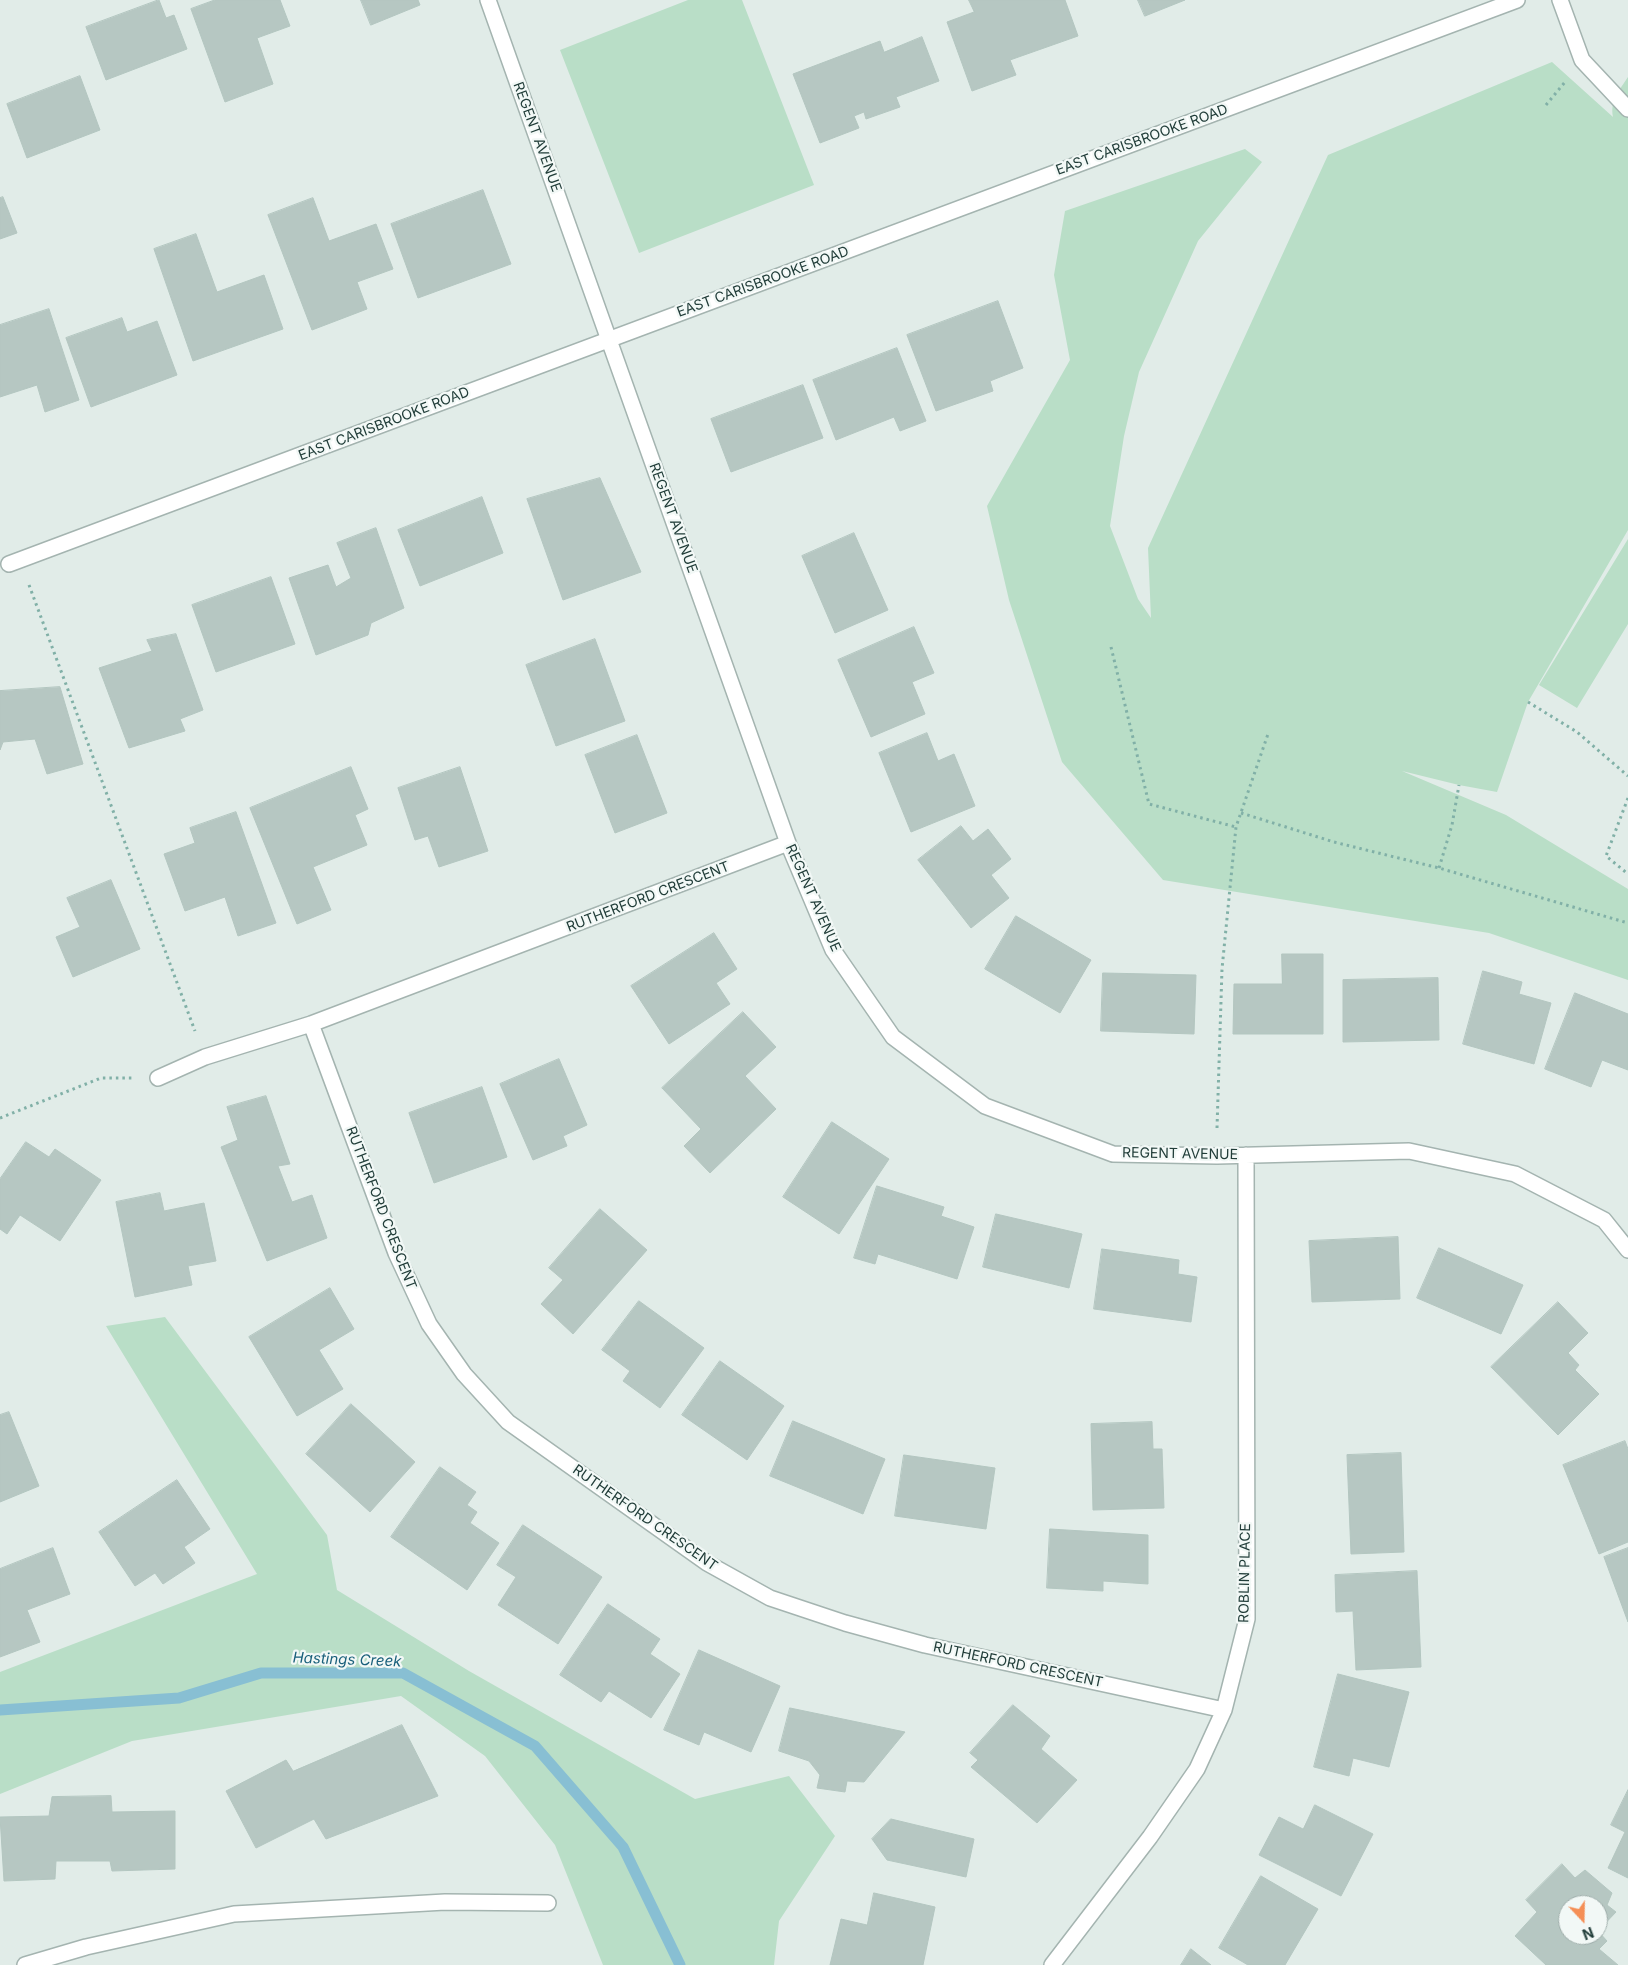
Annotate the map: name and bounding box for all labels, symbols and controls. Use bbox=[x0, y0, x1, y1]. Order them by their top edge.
street label: REGENT AVENUE bbox=[509, 80, 565, 194]
street label: EAST CARISBROOKE ROAD bbox=[1054, 101, 1230, 179]
street label: EAST CARISBROOKE ROAD bbox=[675, 243, 851, 321]
street label: EAST CARISBROOKE ROAD bbox=[296, 384, 472, 464]
street label: REGENT AVENUE bbox=[645, 461, 701, 575]
street label: REGENT AVENUE bbox=[782, 842, 844, 954]
street label: RUTHERFORD CRESCENT bbox=[564, 858, 732, 936]
street label: RUTHERFORD CRESCENT bbox=[342, 1124, 420, 1292]
street label: REGENT AVENUE bbox=[1122, 1145, 1238, 1163]
street label: RUTHERFORD CRESCENT bbox=[569, 1461, 721, 1575]
street label: ROBLIN PLACE bbox=[1236, 1523, 1254, 1623]
street label: RUTHERFORD CRESCENT bbox=[932, 1639, 1104, 1691]
water label: Hastings Creek bbox=[292, 1649, 402, 1671]
north arrow bbox=[1558, 1895, 1608, 1945]
text: N bbox=[1580, 1924, 1596, 1943]

